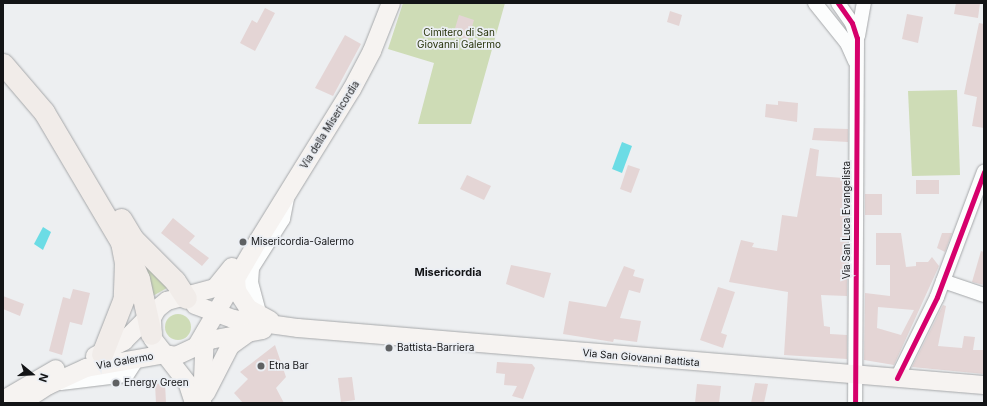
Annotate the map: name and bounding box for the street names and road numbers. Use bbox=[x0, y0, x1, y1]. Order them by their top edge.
street label: Via della Misericordia bbox=[298, 79, 362, 171]
street label: Via San Luca Evangelista bbox=[841, 161, 853, 279]
street label: Via San Giovanni Battista bbox=[582, 347, 700, 369]
street label: Via Galermo bbox=[96, 350, 154, 372]

